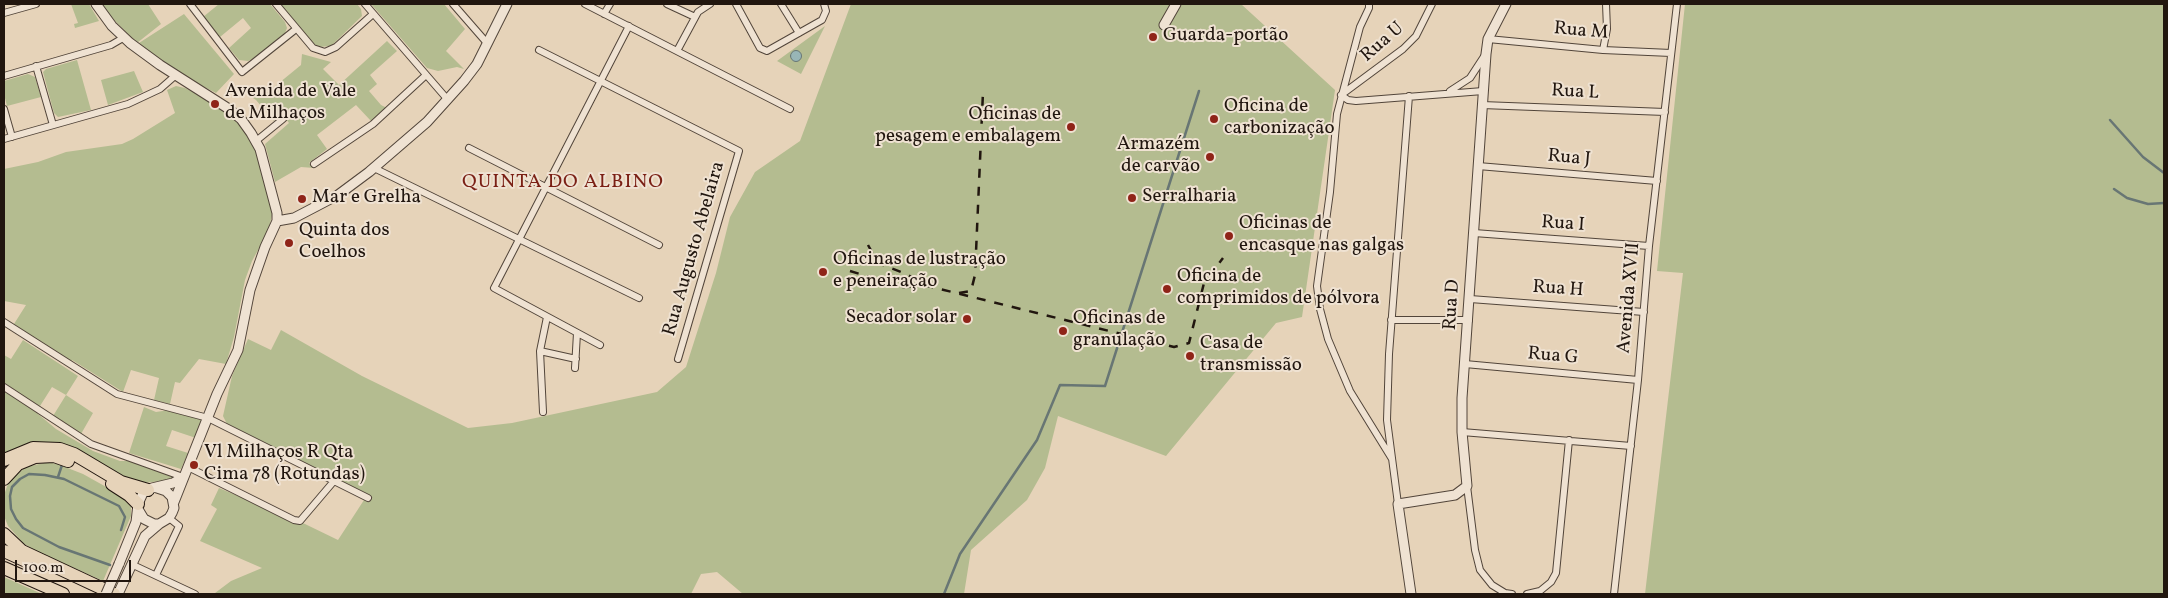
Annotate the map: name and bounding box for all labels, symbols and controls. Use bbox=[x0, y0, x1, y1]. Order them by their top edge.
street label: Rua U bbox=[1357, 18, 1409, 68]
street label: Rua M bbox=[1553, 18, 1609, 46]
place label: Guarda-portão bbox=[1163, 26, 1288, 48]
marker: Guarda-portão bbox=[1147, 31, 1159, 43]
street label: Rua L bbox=[1551, 80, 1599, 106]
place label: Avenida de Vale de Milhaços bbox=[225, 82, 356, 126]
place label: Oficina de carbonização bbox=[1224, 97, 1335, 141]
marker: Avenida de Vale de Milhaços bbox=[209, 98, 221, 110]
place label: Oficinas de pesagem e embalagem bbox=[875, 105, 1061, 149]
marker: Oficina de carbonização bbox=[1208, 113, 1220, 125]
marker: Oficinas de pesagem e embalagem bbox=[1065, 121, 1077, 133]
place label: Armazém de carvão bbox=[1117, 135, 1200, 179]
street label: Rua J bbox=[1546, 146, 1592, 172]
marker: Armazém de carvão bbox=[1204, 151, 1216, 163]
street label: Rua Augusto Abelaira bbox=[659, 159, 731, 339]
district label: QUINTA DO ALBINO bbox=[460, 171, 666, 195]
place label: Serralharia bbox=[1142, 187, 1236, 209]
place label: Mar e Grelha bbox=[312, 188, 421, 210]
marker: Serralharia bbox=[1126, 192, 1138, 204]
marker: Mar e Grelha bbox=[296, 193, 308, 205]
street label: Rua I bbox=[1540, 212, 1586, 238]
place label: Oficinas de encasque nas galgas bbox=[1239, 214, 1404, 258]
place label: Quinta dos Coelhos bbox=[299, 221, 390, 265]
marker: Oficinas de encasque nas galgas bbox=[1223, 230, 1235, 242]
marker: Quinta dos Coelhos bbox=[283, 237, 295, 249]
street label: Avenida XVII bbox=[1614, 242, 1646, 354]
place label: Oficinas de lustração e peneiração bbox=[833, 250, 1006, 294]
marker: Oficinas de lustração e peneiração bbox=[817, 266, 829, 278]
place label: Oficina de comprimidos de pólvora bbox=[1177, 267, 1380, 311]
street label: Rua H bbox=[1532, 277, 1584, 303]
street label: Rua D bbox=[1440, 279, 1466, 331]
marker: Oficina de comprimidos de pólvora bbox=[1161, 283, 1173, 295]
place label: Secador solar bbox=[846, 308, 957, 330]
place label: Oficinas de granulação bbox=[1073, 309, 1165, 353]
marker: Secador solar bbox=[961, 313, 973, 325]
marker: Oficinas de granulação bbox=[1057, 325, 1069, 337]
place label: Casa de transmissão bbox=[1200, 334, 1302, 378]
street label: Rua G bbox=[1527, 343, 1579, 371]
marker: Casa de transmissão bbox=[1184, 350, 1196, 362]
place label: Vl Milhaços R Qta Cima 78 (Rotundas) bbox=[204, 443, 365, 487]
marker: Vl Milhaços R Qta Cima 78 (Rotundas) bbox=[188, 459, 200, 471]
scale bar bbox=[18, 550, 134, 582]
text: 100 m bbox=[23, 558, 63, 579]

